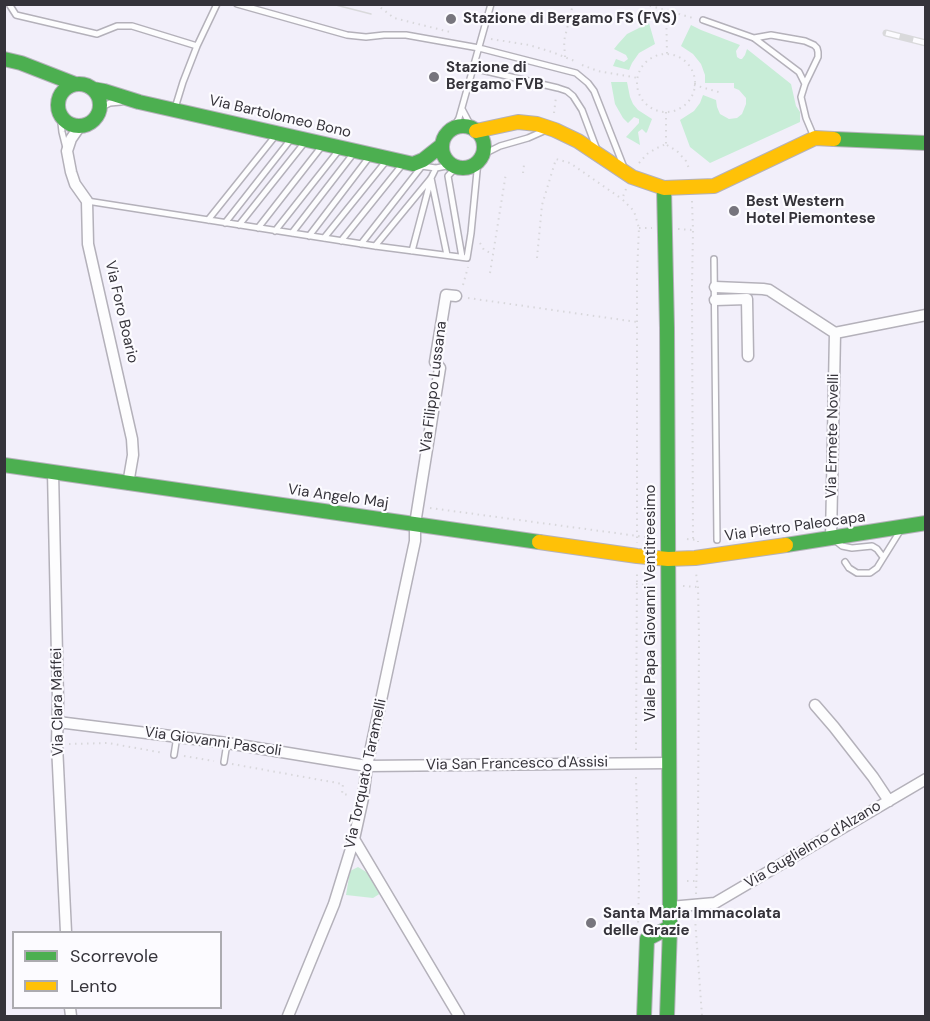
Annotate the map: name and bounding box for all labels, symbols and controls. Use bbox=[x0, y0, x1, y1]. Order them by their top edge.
place label: Stazione di Bergamo FS (FVS) bbox=[463, 10, 677, 28]
marker: Stazione di Bergamo FS (FVS) bbox=[444, 12, 458, 26]
place label: Stazione di Bergamo FVB bbox=[446, 59, 544, 94]
marker: Stazione di Bergamo FVB bbox=[427, 70, 441, 84]
street label: Via Bartolomeo Bono bbox=[207, 92, 353, 142]
place label: Best Western Hotel Piemontese bbox=[746, 193, 876, 228]
marker: Best Western Hotel Piemontese bbox=[727, 204, 741, 218]
street label: Via Foro Boario bbox=[100, 259, 142, 365]
street label: Via Filippo Lussana bbox=[417, 320, 451, 454]
street label: Via Ermete Novelli bbox=[823, 373, 843, 499]
street label: Via Angelo Maj bbox=[286, 481, 390, 513]
street label: Viale Papa Giovanni Ventitreesimo bbox=[642, 485, 660, 721]
street label: Via Pietro Paleocapa bbox=[723, 508, 867, 546]
street label: Via Clara Maffei bbox=[48, 648, 68, 756]
street label: Via Torquato Taramelli bbox=[341, 697, 391, 851]
street label: Via Giovanni Pascoli bbox=[143, 723, 283, 761]
street label: Via San Francesco d'Assisi bbox=[426, 753, 608, 775]
street label: Via Guglielmo d'Alzano bbox=[742, 797, 884, 893]
place label: Santa Maria Immacolata delle Grazie bbox=[603, 905, 781, 940]
marker: Santa Maria Immacolata delle Grazie bbox=[584, 916, 598, 930]
legend bbox=[12, 931, 222, 1009]
text: Scorrevole bbox=[70, 944, 158, 968]
text: Lento bbox=[70, 974, 117, 998]

